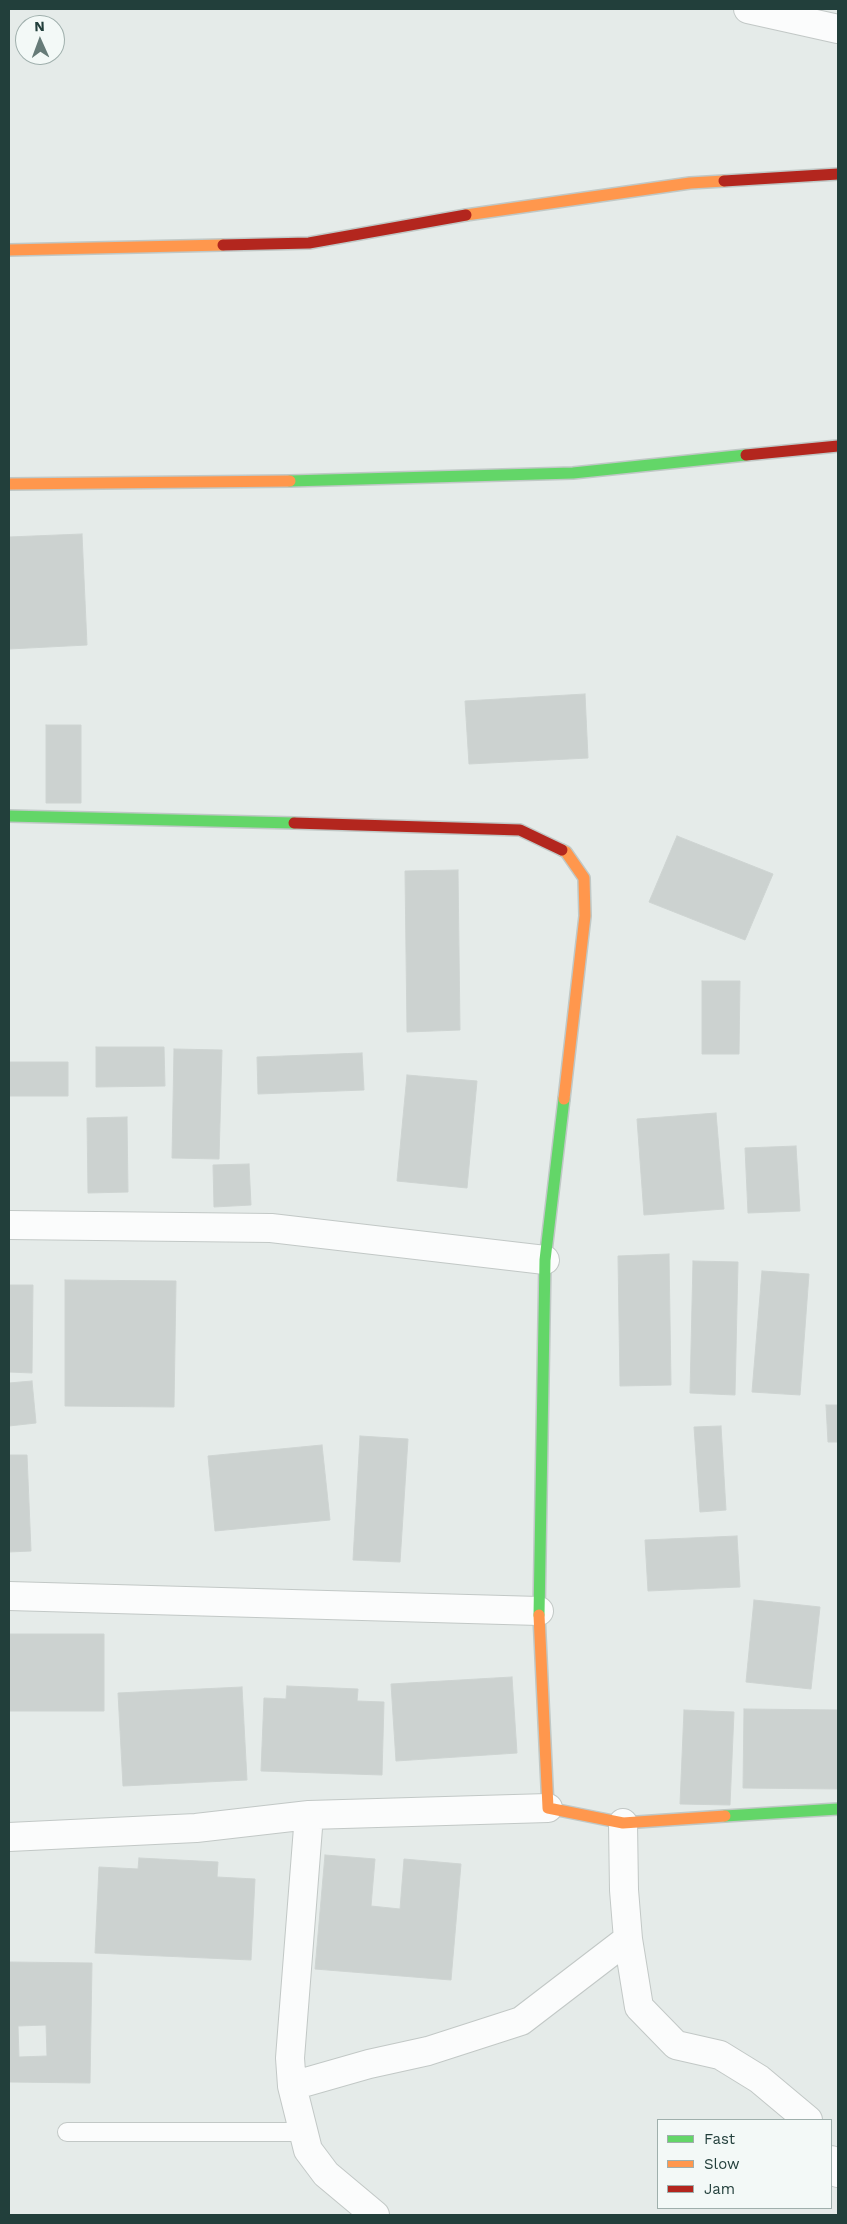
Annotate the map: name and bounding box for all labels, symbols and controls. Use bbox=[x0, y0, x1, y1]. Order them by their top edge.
north arrow bbox=[15, 15, 65, 65]
text: N bbox=[34, 18, 45, 34]
legend bbox=[657, 2119, 832, 2209]
text: Fast bbox=[704, 2130, 735, 2148]
text: Slow bbox=[704, 2155, 740, 2173]
text: Jam bbox=[704, 2180, 735, 2198]

